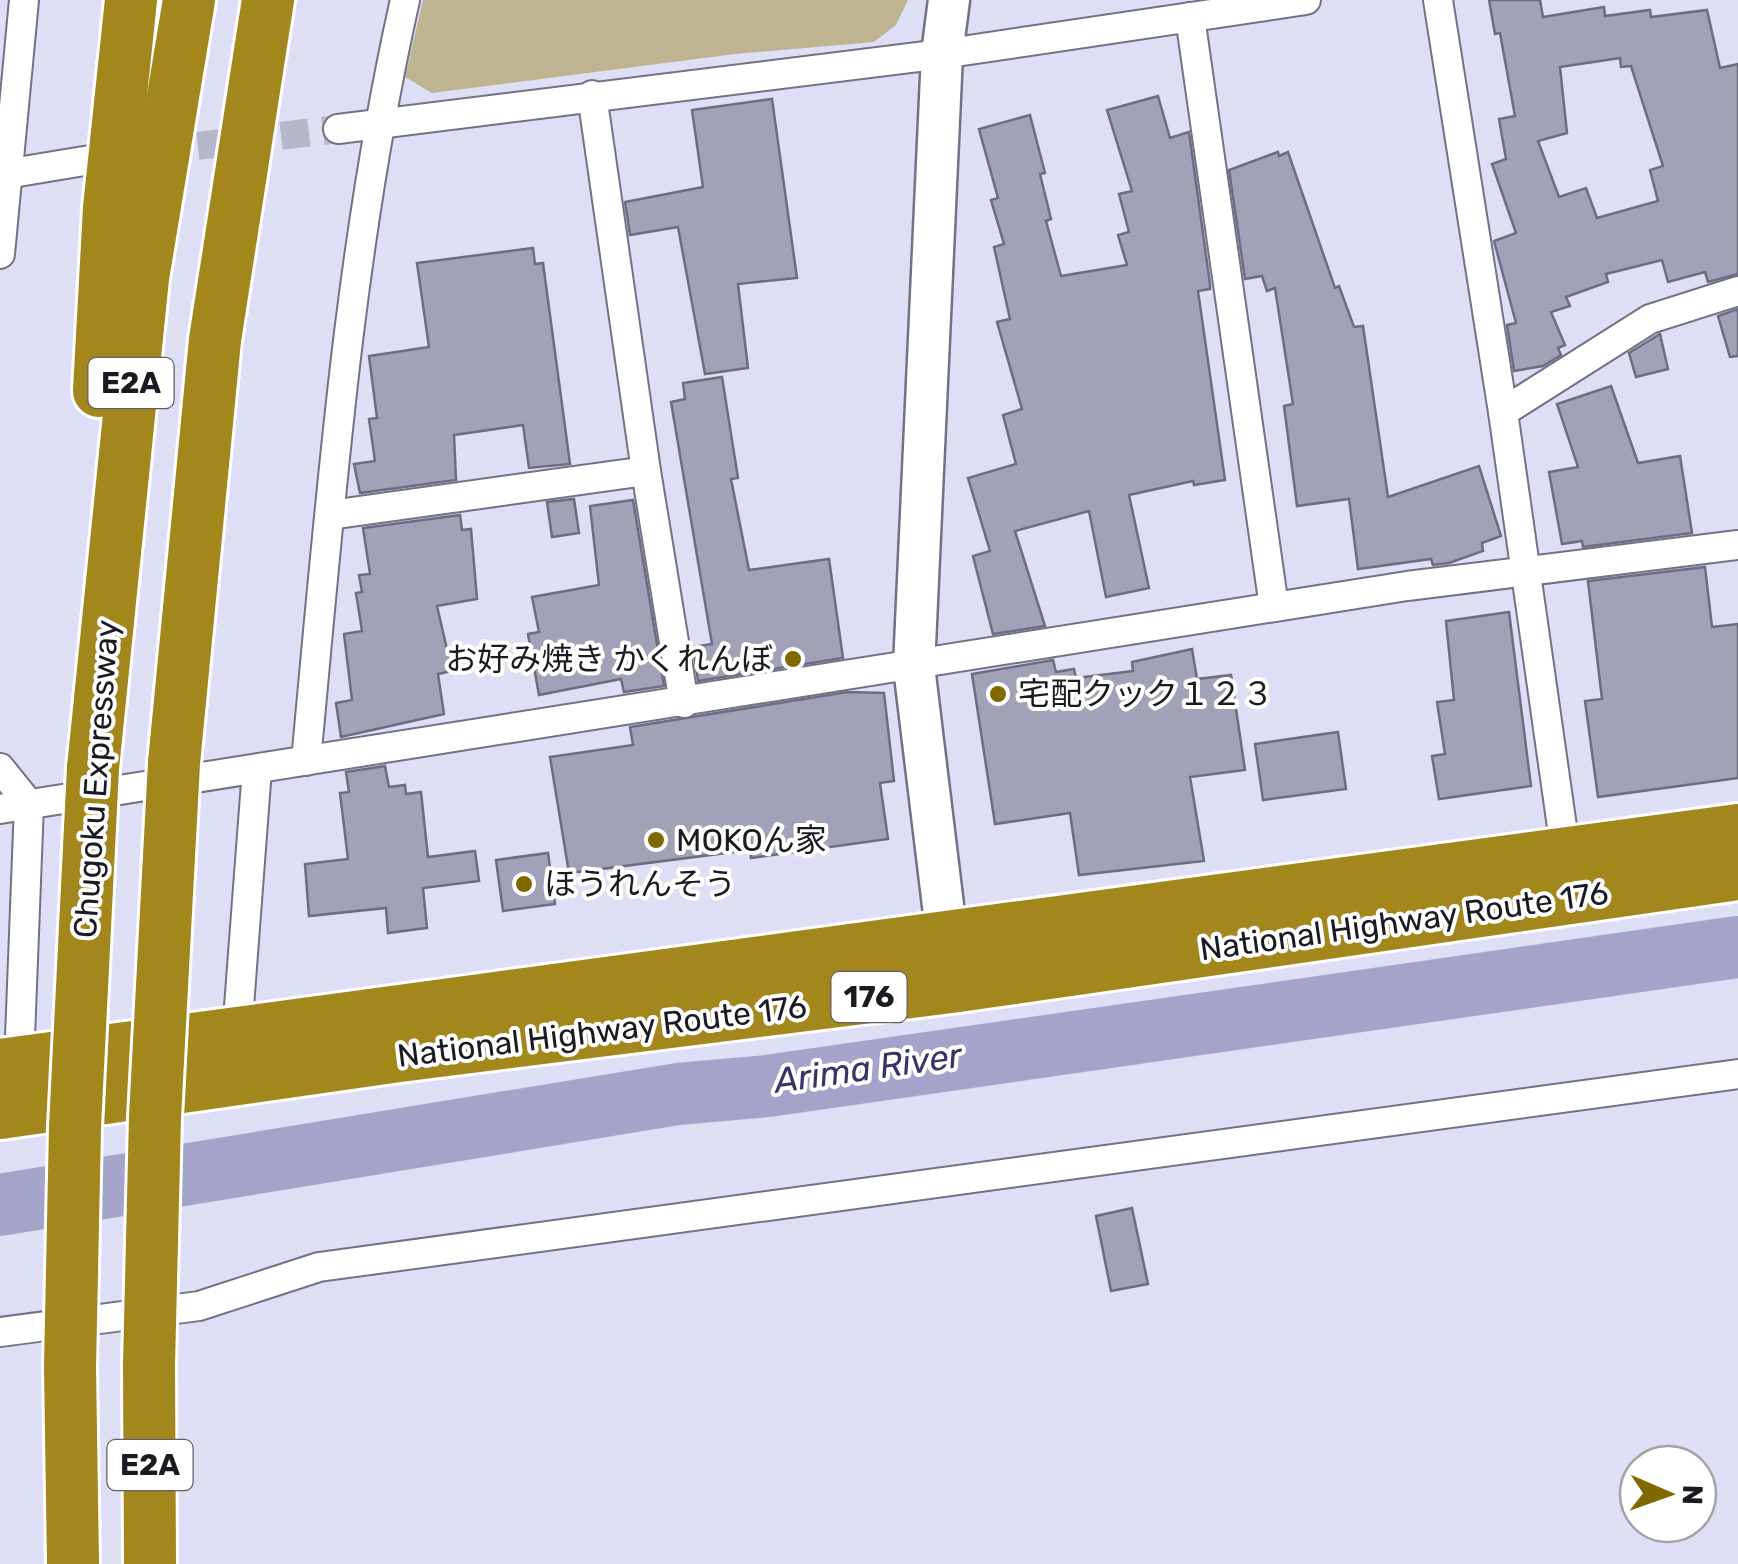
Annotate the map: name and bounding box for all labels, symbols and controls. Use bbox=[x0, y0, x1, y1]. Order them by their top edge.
road number: E2A bbox=[88, 358, 174, 408]
street label: Chugoku Expressway bbox=[66, 619, 126, 939]
place label: お好み焼き かくれんぼ bbox=[445, 640, 773, 678]
marker: お好み焼き かくれんぼ bbox=[782, 648, 804, 670]
place label: 宅配クック１２３ bbox=[1018, 675, 1274, 713]
marker: 宅配クック１２３ bbox=[987, 683, 1009, 705]
place label: MOKOん家 bbox=[676, 821, 827, 859]
marker: MOKOん家 bbox=[645, 829, 667, 851]
place label: ほうれんそう bbox=[544, 865, 736, 903]
marker: ほうれんそう bbox=[513, 873, 535, 895]
street label: National Highway Route 176 bbox=[1197, 873, 1611, 969]
road number: 176 bbox=[832, 972, 906, 1022]
street label: National Highway Route 176 bbox=[395, 987, 809, 1075]
water label: Arima River bbox=[770, 1034, 966, 1102]
road number: E2A bbox=[108, 1440, 192, 1490]
north arrow bbox=[1618, 1444, 1718, 1544]
text: N bbox=[1676, 1484, 1709, 1505]

